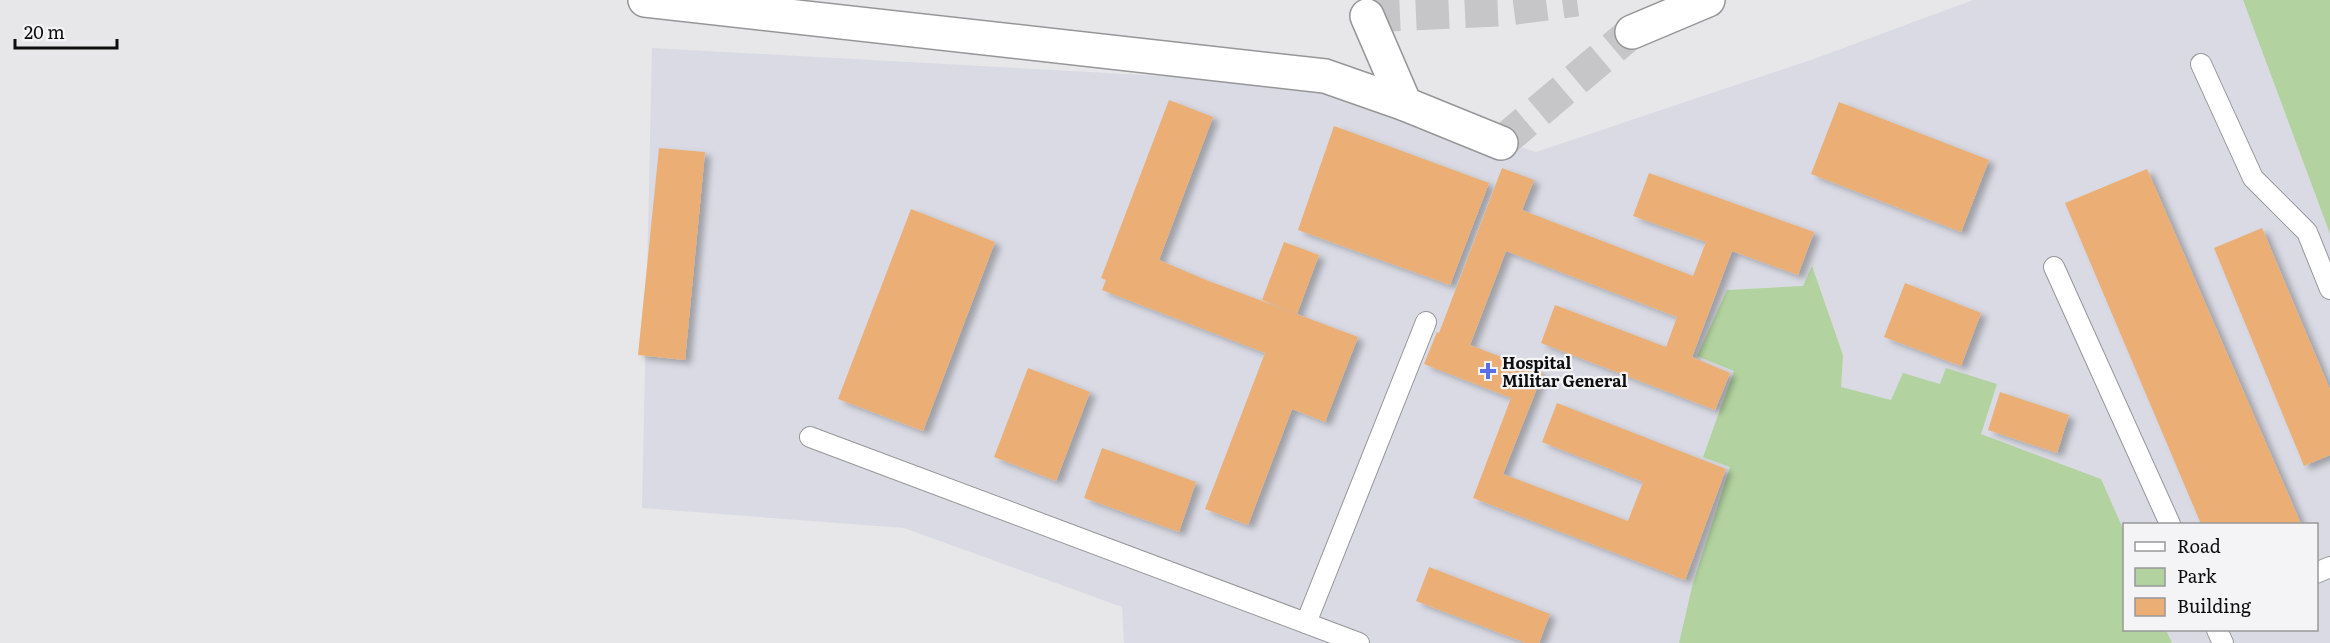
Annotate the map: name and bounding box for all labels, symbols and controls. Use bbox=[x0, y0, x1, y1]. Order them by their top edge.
scale bar bbox=[15, 12, 117, 50]
text: 20 m bbox=[24, 18, 65, 45]
place label: Hospital Militar General bbox=[1502, 350, 1628, 392]
marker: Hospital Militar General bbox=[1479, 362, 1497, 380]
legend bbox=[2123, 523, 2318, 631]
text: Road bbox=[2177, 532, 2221, 559]
text: Park bbox=[2177, 562, 2218, 589]
text: Building bbox=[2177, 592, 2252, 619]

